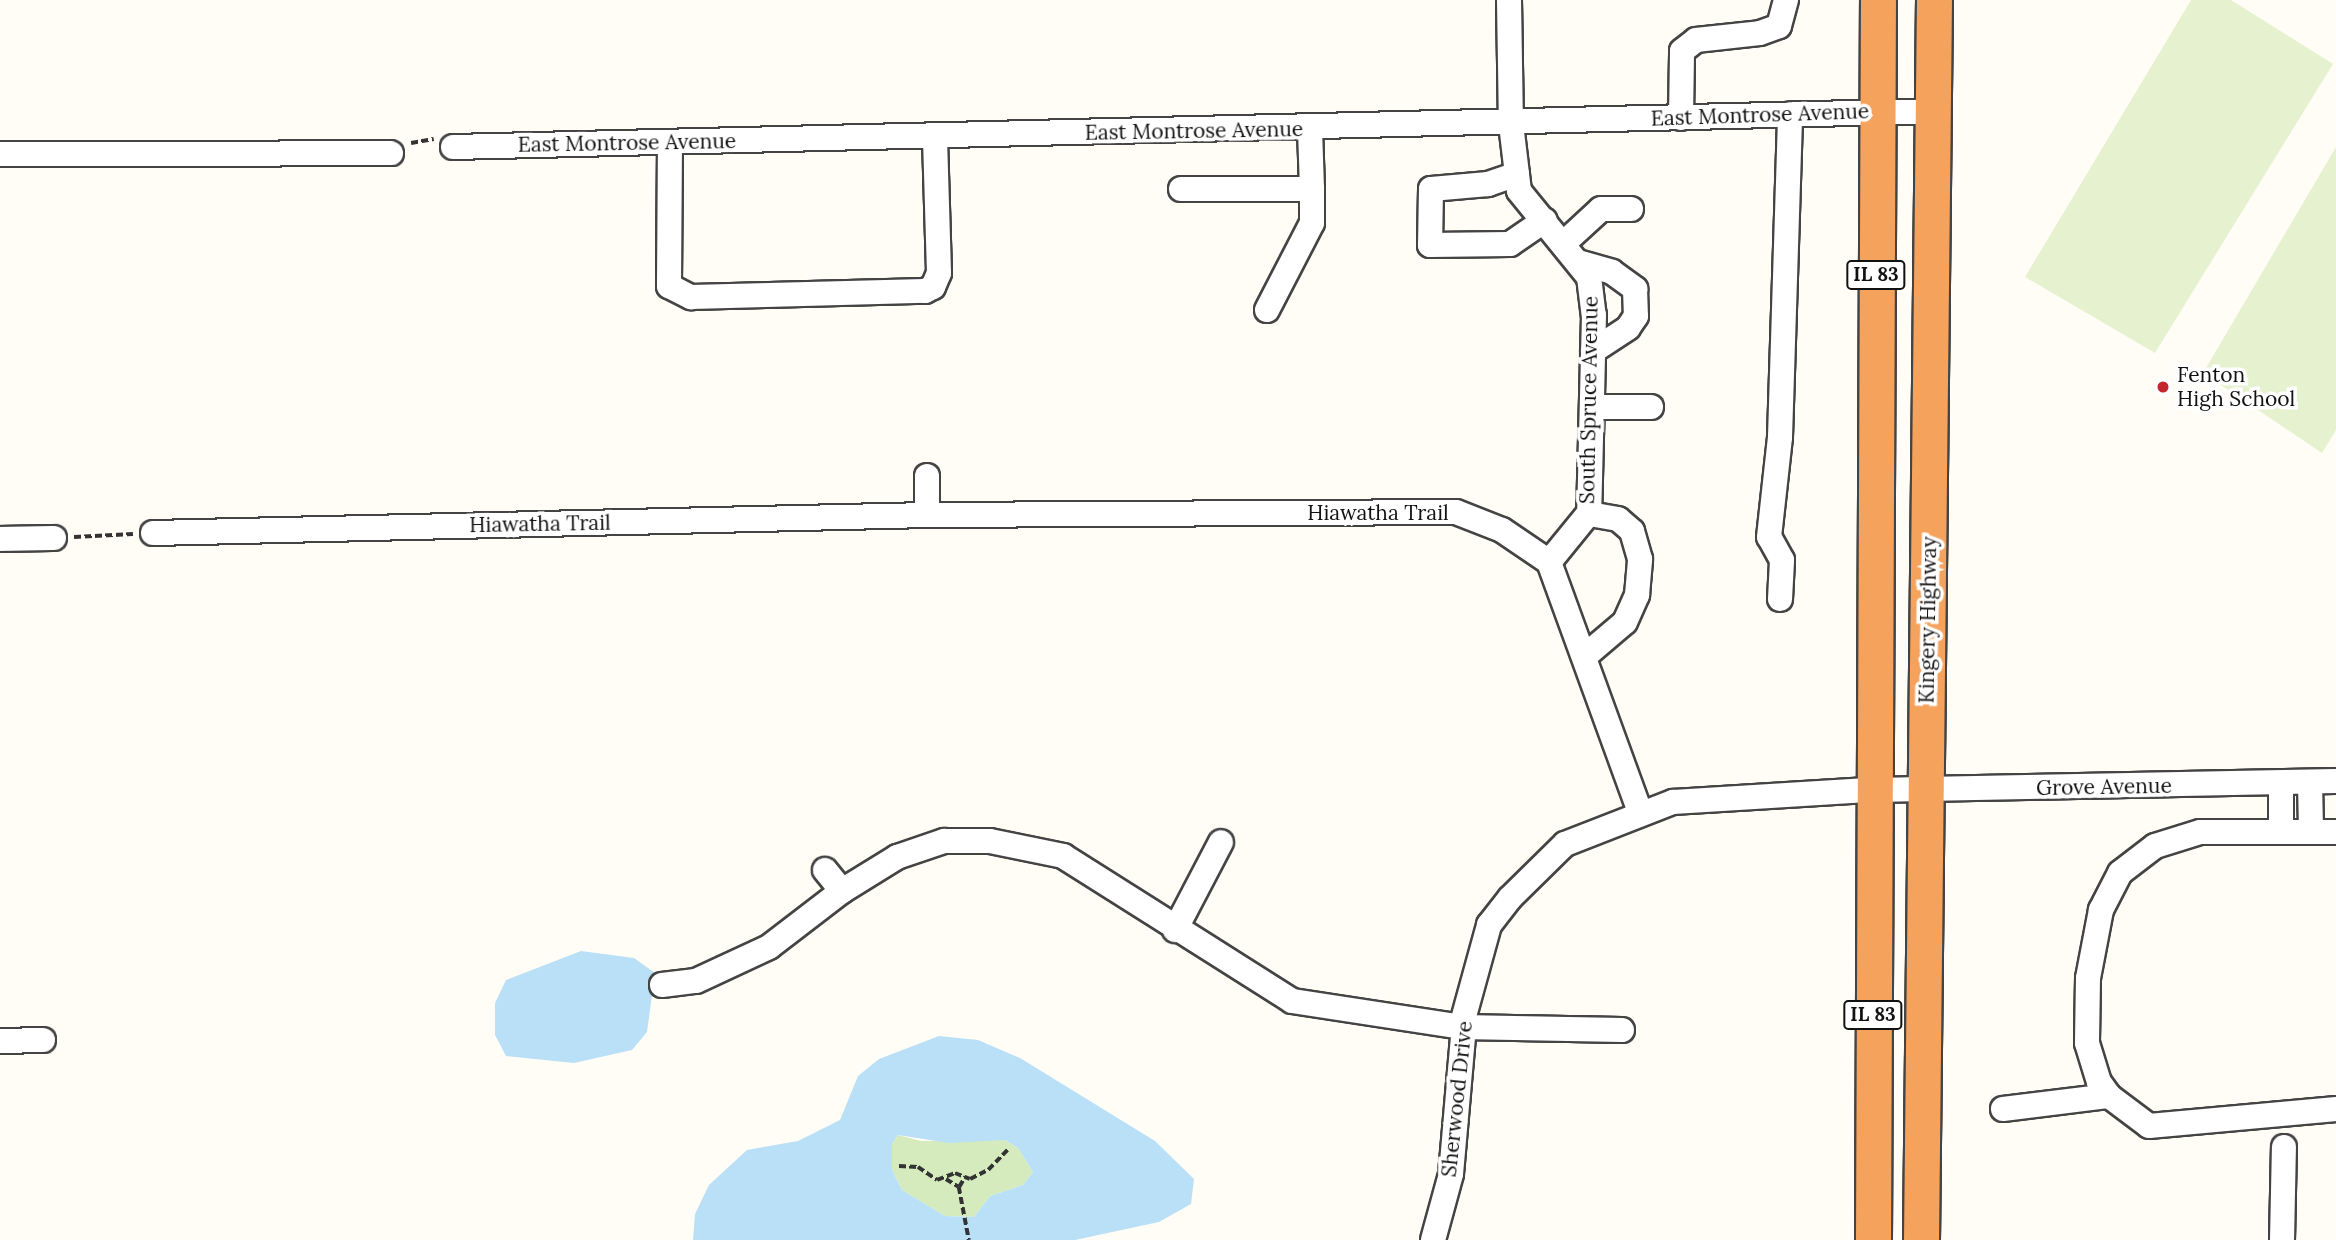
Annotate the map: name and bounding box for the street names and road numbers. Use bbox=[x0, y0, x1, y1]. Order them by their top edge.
street label: East Montrose Avenue bbox=[1650, 99, 1870, 131]
street label: East Montrose Avenue bbox=[1085, 116, 1303, 146]
street label: East Montrose Avenue bbox=[518, 128, 736, 158]
road number: IL 83 bbox=[1846, 260, 1906, 290]
street label: South Spruce Avenue bbox=[1575, 296, 1603, 504]
street label: Hiawatha Trail bbox=[1307, 500, 1449, 526]
street label: Hiawatha Trail bbox=[469, 510, 611, 538]
street label: Kingery Highway bbox=[1914, 536, 1942, 704]
street label: Grove Avenue bbox=[2036, 773, 2172, 801]
road number: IL 83 bbox=[1843, 1000, 1903, 1030]
street label: Sherwood Drive bbox=[1436, 1020, 1478, 1178]

